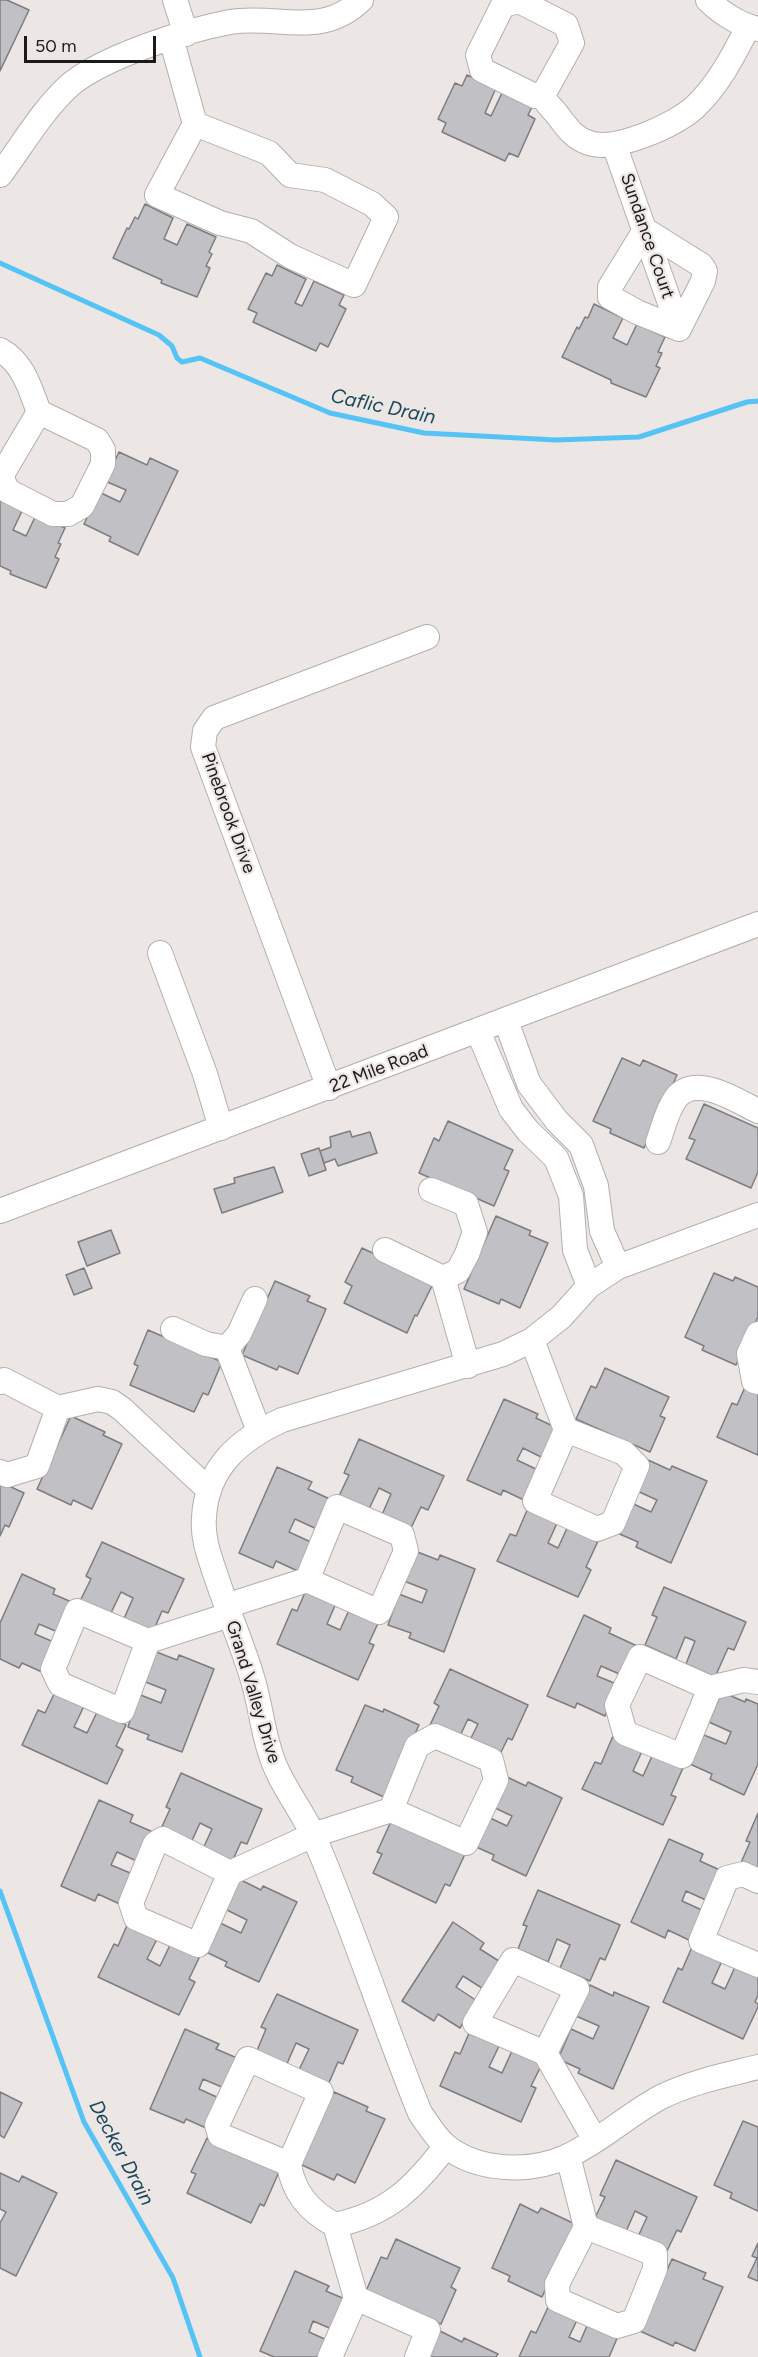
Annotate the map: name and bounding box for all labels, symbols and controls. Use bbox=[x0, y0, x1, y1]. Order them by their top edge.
scale bar bbox=[27, 24, 159, 62]
text: 50 m bbox=[35, 35, 77, 57]
street label: Sundance Court bbox=[615, 170, 679, 302]
water label: Caflic Drain bbox=[328, 384, 438, 430]
street label: Pinebrook Drive bbox=[196, 750, 260, 876]
street label: 22 Mile Road bbox=[327, 1040, 431, 1098]
street label: Grand Valley Drive bbox=[221, 1618, 285, 1766]
water label: Decker Drain bbox=[83, 2096, 159, 2210]

